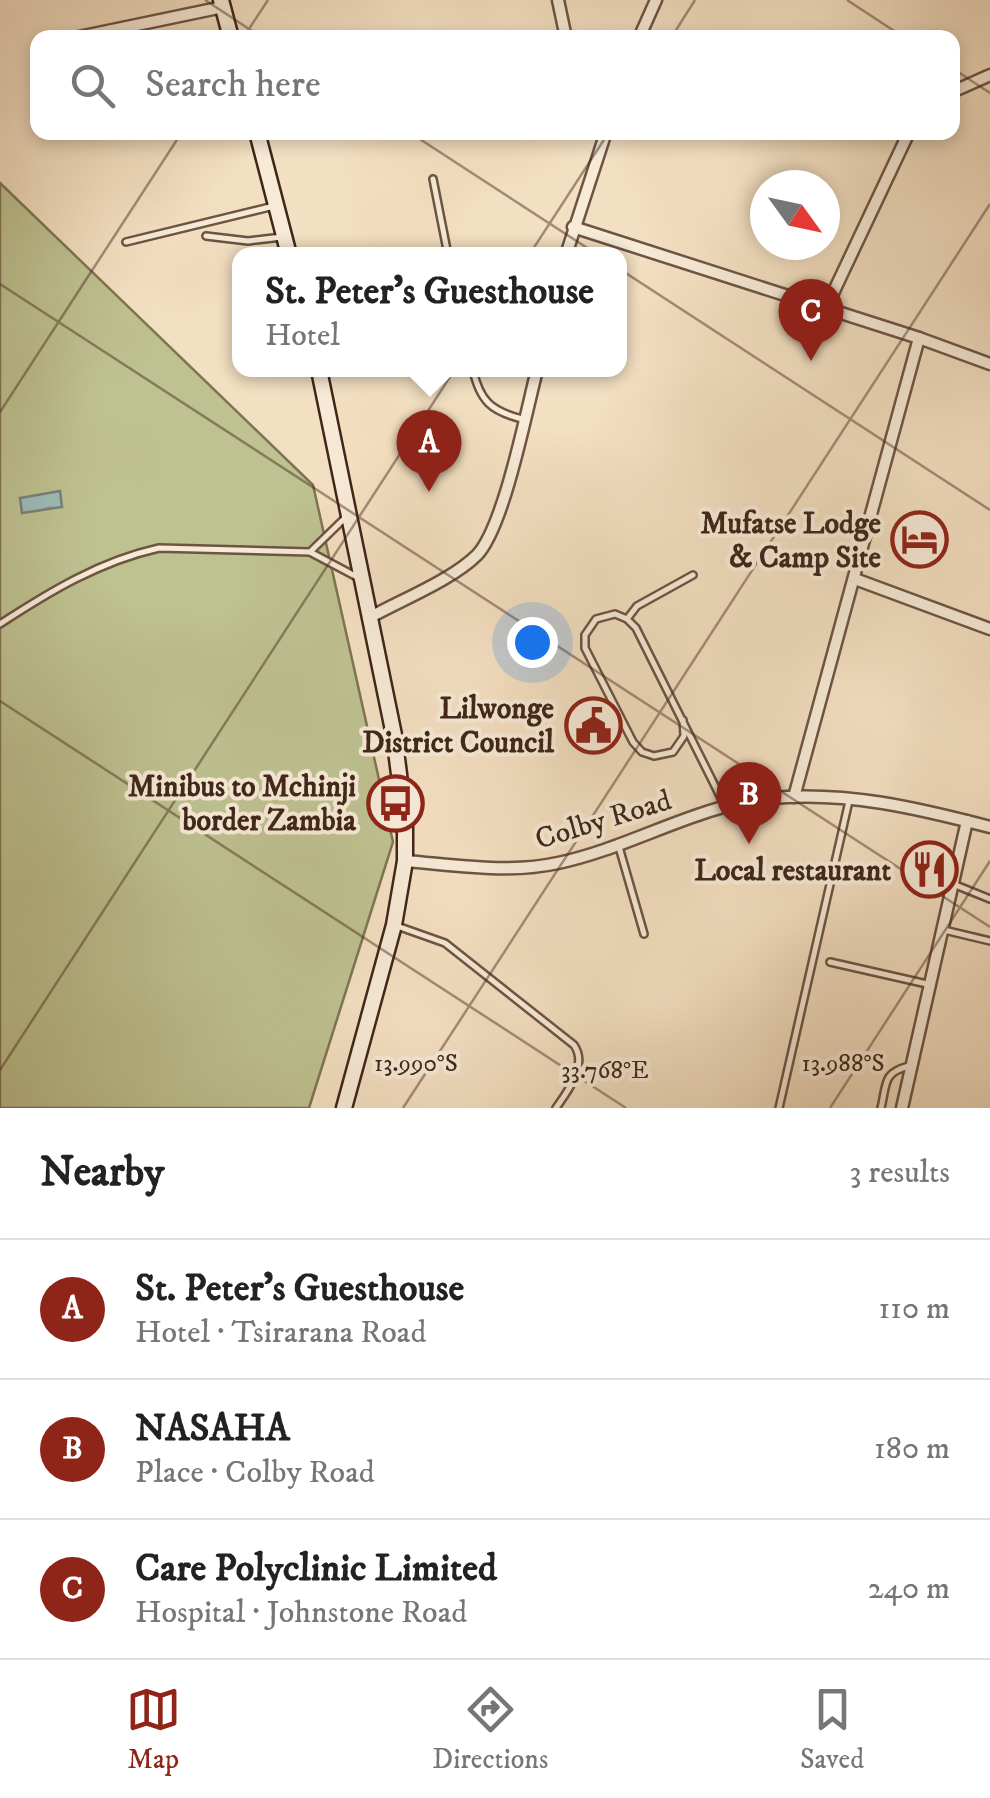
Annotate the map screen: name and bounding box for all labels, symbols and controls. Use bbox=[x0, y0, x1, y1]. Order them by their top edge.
search box bbox=[30, 30, 960, 140]
icon: search bbox=[65, 58, 120, 113]
text: Search here bbox=[145, 61, 321, 109]
north arrow bbox=[750, 170, 840, 260]
popup bbox=[232, 247, 627, 377]
text: St. Peter's Guesthouse bbox=[265, 268, 594, 316]
pin: C bbox=[778, 278, 844, 361]
text: Hotel bbox=[265, 316, 340, 356]
pin: A bbox=[396, 410, 462, 492]
place label: Mufatse Lodge & Camp Site bbox=[701, 506, 882, 577]
hotel icon: Mufatse Lodge & Camp Site bbox=[890, 510, 950, 570]
your location bbox=[507, 617, 558, 668]
place label: Lilwonge District Council bbox=[362, 691, 555, 762]
public building icon: Lilwonge District Council bbox=[563, 695, 623, 755]
pin: B bbox=[716, 762, 782, 844]
place label: Minibus to Mchinji border Zambia bbox=[128, 769, 357, 840]
bus stop icon: Minibus to Mchinji border Zambia bbox=[365, 773, 425, 833]
street label: Colby Road bbox=[531, 782, 676, 859]
restaurant icon: Local restaurant bbox=[900, 840, 960, 900]
place label: Local restaurant bbox=[694, 853, 891, 890]
text: 13.990°S bbox=[374, 1048, 458, 1079]
text: 13.988°S bbox=[801, 1048, 885, 1079]
text: 33.768°E bbox=[561, 1055, 649, 1086]
text: Nearby bbox=[40, 1147, 164, 1199]
text: 3 results bbox=[849, 1153, 950, 1193]
text: St. Peter's Guesthouse bbox=[135, 1265, 464, 1313]
text: A bbox=[62, 1289, 83, 1329]
text: 110 m bbox=[878, 1289, 950, 1329]
text: Hotel · Tsirarana Road bbox=[135, 1313, 426, 1353]
text: NASAHA bbox=[135, 1405, 290, 1453]
text: B bbox=[62, 1429, 83, 1469]
text: 180 m bbox=[874, 1429, 950, 1469]
text: Place · Colby Road bbox=[135, 1453, 375, 1493]
text: Care Polyclinic Limited bbox=[135, 1545, 497, 1593]
text: C bbox=[62, 1569, 83, 1609]
text: 240 m bbox=[868, 1569, 950, 1609]
text: Hospital · Johnstone Road bbox=[135, 1593, 467, 1633]
tab: Map bbox=[126, 1682, 181, 1777]
tab: Directions bbox=[432, 1682, 548, 1777]
tab: Saved bbox=[800, 1682, 864, 1777]

